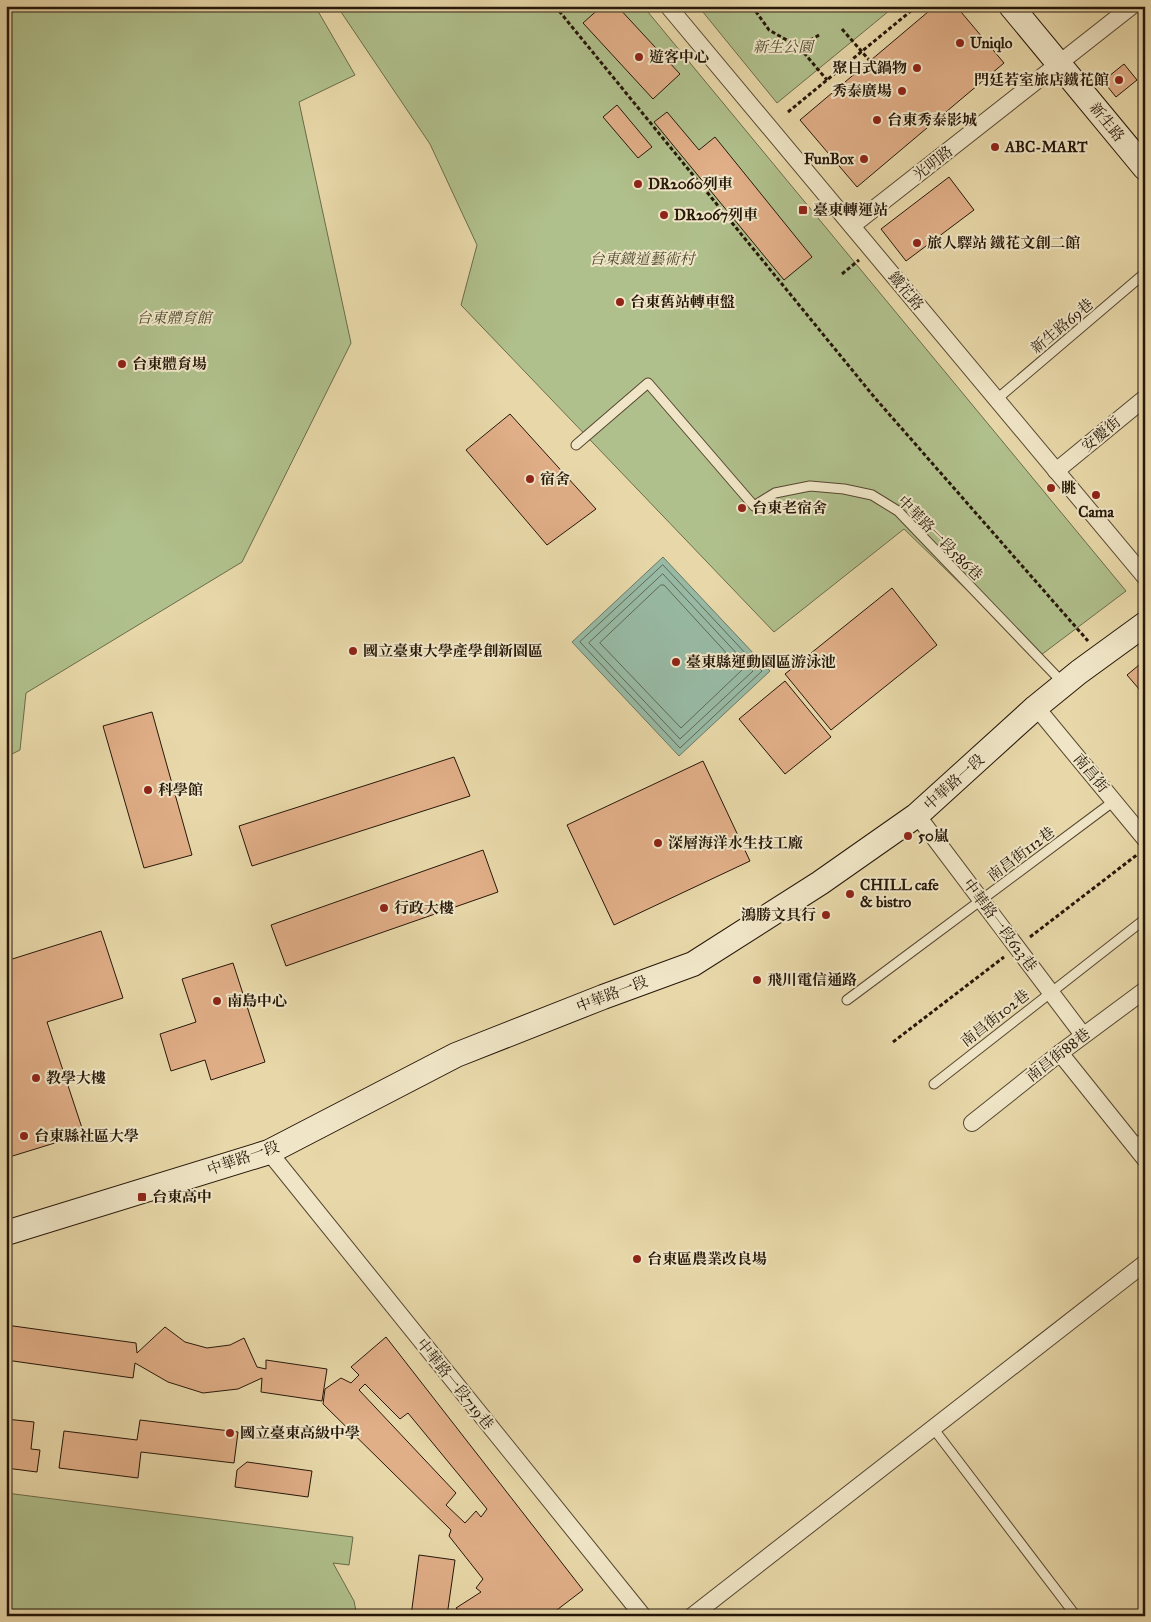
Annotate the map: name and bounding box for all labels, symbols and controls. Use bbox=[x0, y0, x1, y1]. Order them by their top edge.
place label: Uniqlo bbox=[970, 34, 1013, 53]
marker: Uniqlo bbox=[954, 37, 966, 49]
park label: 新生公園 bbox=[753, 38, 815, 56]
place label: 遊客中心 bbox=[649, 48, 709, 66]
marker: 遊客中心 bbox=[633, 51, 645, 63]
place label: 聚日式鍋物 bbox=[832, 59, 907, 77]
marker: 聚日式鍋物 bbox=[911, 62, 923, 74]
place label: 門廷若室旅店鐵花館 bbox=[974, 71, 1109, 89]
marker: 門廷若室旅店鐵花館 bbox=[1113, 74, 1125, 86]
place label: 秀泰廣場 bbox=[832, 82, 892, 100]
marker: 秀泰廣場 bbox=[896, 85, 908, 97]
street label: 新生路 bbox=[1086, 99, 1128, 145]
place label: 台東秀泰影城 bbox=[887, 111, 977, 129]
marker: 台東秀泰影城 bbox=[871, 114, 883, 126]
place label: ABC-MART bbox=[1004, 138, 1088, 156]
marker: ABC-MART bbox=[989, 141, 1001, 153]
street label: 光明路 bbox=[910, 142, 956, 184]
place label: FunBox bbox=[804, 150, 854, 168]
marker: FunBox bbox=[858, 153, 870, 165]
place label: DR2060列車 bbox=[648, 175, 733, 193]
marker: DR2060列車 bbox=[632, 178, 644, 190]
place label: 臺東轉運站 bbox=[813, 201, 888, 219]
marker: 臺東轉運站 bbox=[797, 204, 809, 216]
place label: DR2067列車 bbox=[674, 206, 758, 224]
marker: DR2067列車 bbox=[658, 209, 670, 221]
place label: 旅人驛站 鐵花文創二館 bbox=[927, 234, 1080, 252]
marker: 旅人驛站 鐵花文創二館 bbox=[911, 237, 923, 249]
park label: 台東鐵道藝術村 bbox=[589, 250, 696, 268]
street label: 鐵花路 bbox=[885, 268, 927, 314]
place label: 台東舊站轉車盤 bbox=[630, 293, 735, 311]
street label: 新生路69巷 bbox=[1027, 295, 1097, 357]
marker: 台東舊站轉車盤 bbox=[614, 296, 626, 308]
park label: 台東體育館 bbox=[136, 309, 214, 327]
place label: 台東體育場 bbox=[132, 355, 207, 373]
marker: 台東體育場 bbox=[116, 358, 128, 370]
street label: 安慶街 bbox=[1078, 413, 1124, 455]
place label: 宿舍 bbox=[540, 470, 570, 488]
marker: 宿舍 bbox=[524, 473, 536, 485]
place label: 眺 bbox=[1061, 479, 1076, 497]
marker: 眺 bbox=[1045, 482, 1057, 494]
marker: Cama bbox=[1090, 489, 1102, 501]
street label: 中華路一段586巷 bbox=[894, 492, 986, 584]
place label: 台東老宿舍 bbox=[752, 499, 827, 517]
marker: 台東老宿舍 bbox=[736, 502, 748, 514]
place label: Cama bbox=[1078, 503, 1114, 521]
place label: 國立臺東大學產學創新園區 bbox=[363, 642, 543, 660]
marker: 國立臺東大學產學創新園區 bbox=[347, 645, 359, 657]
place label: 臺東縣運動園區游泳池 bbox=[686, 653, 836, 671]
marker: 臺東縣運動園區游泳池 bbox=[670, 656, 682, 668]
street label: 中華路一段 bbox=[920, 750, 988, 814]
street label: 南昌街 bbox=[1070, 750, 1112, 796]
place label: 科學館 bbox=[158, 781, 203, 799]
marker: 科學館 bbox=[142, 784, 154, 796]
street label: 南昌街112巷 bbox=[984, 823, 1058, 885]
place label: 50嵐 bbox=[918, 827, 949, 845]
marker: 50嵐 bbox=[902, 830, 914, 842]
place label: 深層海洋水生技工廠 bbox=[668, 834, 803, 852]
marker: 深層海洋水生技工廠 bbox=[652, 837, 664, 849]
street label: 中華路一段623巷 bbox=[959, 875, 1041, 975]
place label: CHILL cafe & bistro bbox=[860, 876, 940, 911]
marker: CHILL cafe & bistro bbox=[844, 888, 856, 900]
place label: 行政大樓 bbox=[394, 899, 454, 917]
marker: 行政大樓 bbox=[378, 902, 390, 914]
place label: 鴻勝文具行 bbox=[741, 906, 816, 924]
marker: 鴻勝文具行 bbox=[820, 909, 832, 921]
place label: 飛川電信通路 bbox=[767, 971, 857, 989]
street label: 中華路一段 bbox=[574, 972, 650, 1016]
marker: 飛川電信通路 bbox=[751, 974, 763, 986]
street label: 南昌街102巷 bbox=[957, 986, 1033, 1050]
place label: 南島中心 bbox=[227, 992, 287, 1010]
marker: 南島中心 bbox=[211, 995, 223, 1007]
street label: 南昌街88巷 bbox=[1023, 1025, 1093, 1085]
place label: 教學大樓 bbox=[46, 1069, 106, 1087]
marker: 教學大樓 bbox=[30, 1072, 42, 1084]
place label: 台東縣社區大學 bbox=[34, 1127, 139, 1145]
marker: 台東縣社區大學 bbox=[18, 1130, 30, 1142]
street label: 中華路一段 bbox=[205, 1137, 281, 1179]
place label: 台東高中 bbox=[152, 1188, 212, 1206]
marker: 台東高中 bbox=[136, 1191, 148, 1203]
place label: 台東區農業改良場 bbox=[647, 1250, 767, 1268]
marker: 台東區農業改良場 bbox=[631, 1253, 643, 1265]
street label: 中華路一段719巷 bbox=[413, 1335, 497, 1433]
place label: 國立臺東高級中學 bbox=[240, 1424, 360, 1442]
marker: 國立臺東高級中學 bbox=[224, 1427, 236, 1439]

